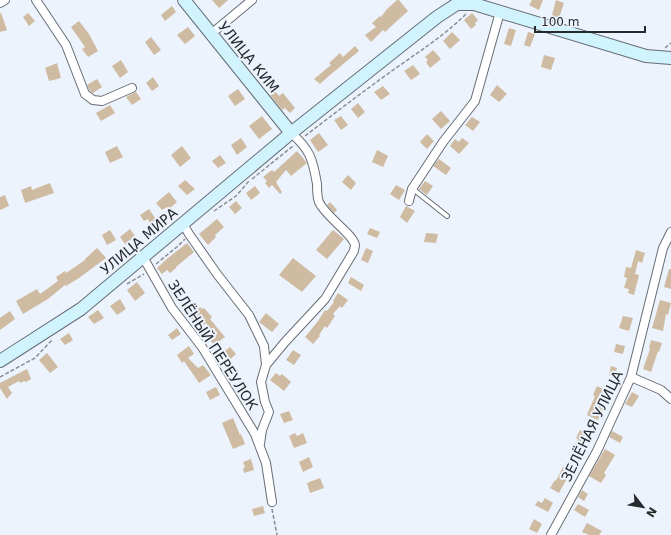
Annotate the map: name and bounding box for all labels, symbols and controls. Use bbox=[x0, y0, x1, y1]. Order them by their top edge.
scale bar bbox=[535, 8, 645, 34]
text: 100 m bbox=[541, 15, 579, 29]
street label: УЛИЦА КИМ bbox=[215, 18, 283, 96]
street label: УЛИЦА МИРА bbox=[97, 204, 181, 278]
street label: ЗЕЛЁНЫЙ ПЕРЕУЛОК bbox=[165, 276, 262, 413]
street label: ЗЕЛЁНАЯ УЛИЦА bbox=[557, 367, 626, 484]
north arrow bbox=[623, 487, 663, 527]
text: N bbox=[643, 505, 659, 519]

